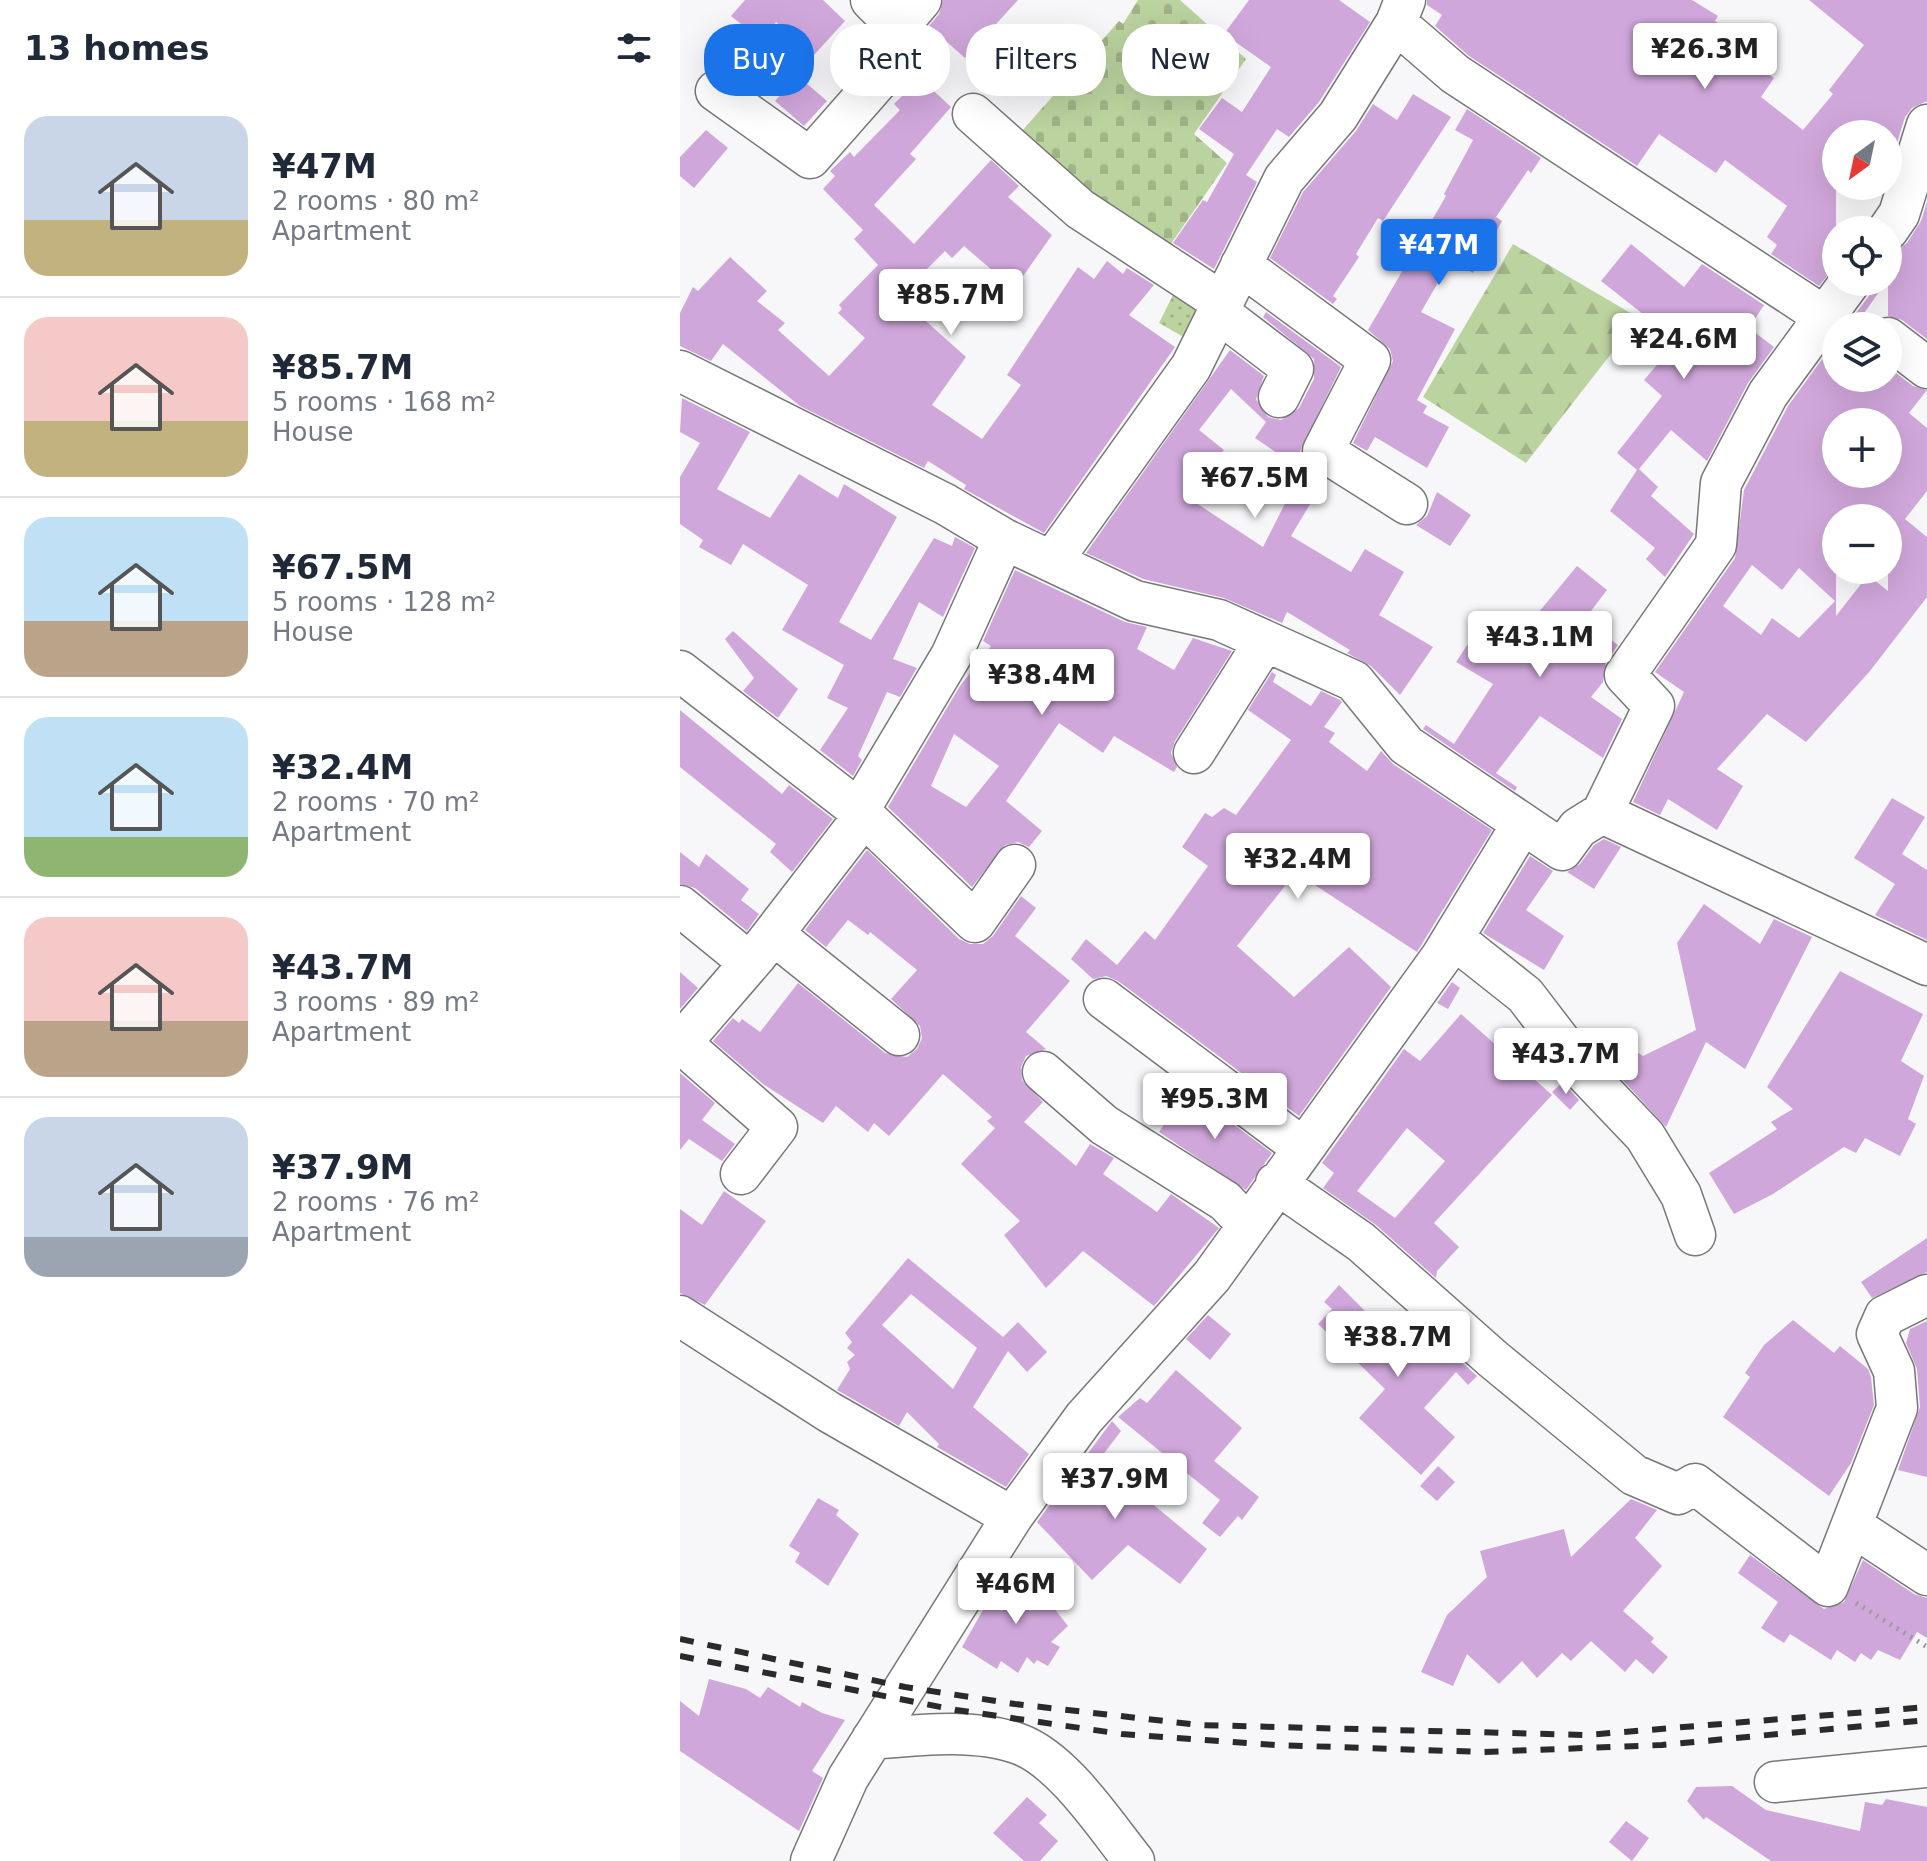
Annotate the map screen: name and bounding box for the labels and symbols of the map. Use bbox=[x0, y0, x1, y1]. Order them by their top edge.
pin: ¥26.3M bbox=[1640, 23, 1770, 91]
north arrow bbox=[1822, 120, 1902, 200]
pin: ¥47M bbox=[1392, 219, 1486, 287]
pin: ¥85.7M bbox=[886, 269, 1016, 337]
pin: ¥24.6M bbox=[1619, 313, 1749, 381]
pin: ¥67.5M bbox=[1190, 452, 1320, 520]
pin: ¥43.1M bbox=[1475, 611, 1605, 679]
pin: ¥38.4M bbox=[977, 649, 1107, 717]
pin: ¥32.4M bbox=[1233, 833, 1363, 901]
pin: ¥43.7M bbox=[1501, 1028, 1631, 1096]
pin: ¥95.3M bbox=[1150, 1073, 1280, 1141]
pin: ¥38.7M bbox=[1333, 1311, 1463, 1379]
pin: ¥37.9M bbox=[1050, 1453, 1180, 1521]
pin: ¥46M bbox=[969, 1558, 1063, 1626]

